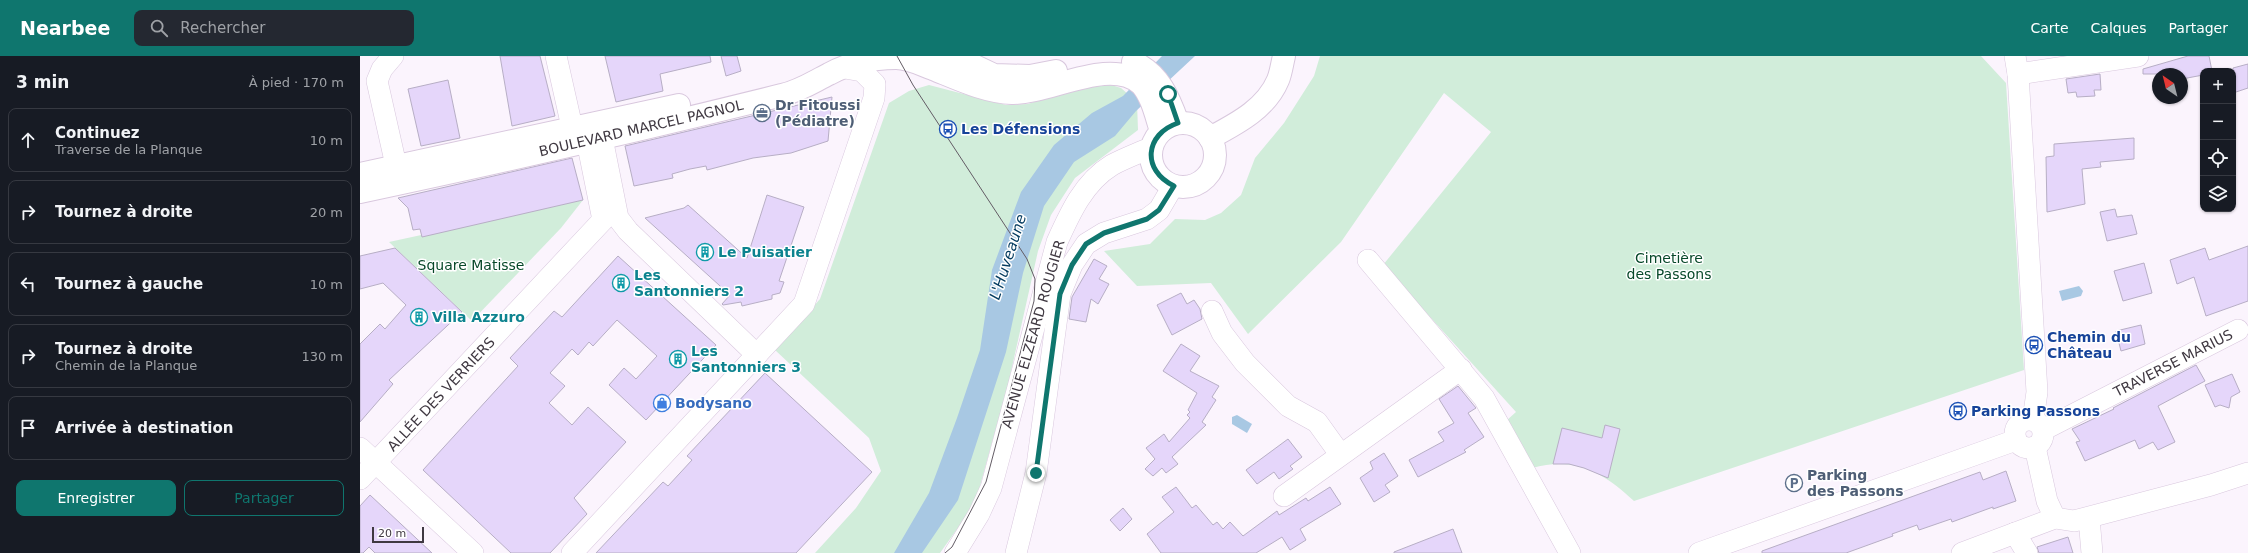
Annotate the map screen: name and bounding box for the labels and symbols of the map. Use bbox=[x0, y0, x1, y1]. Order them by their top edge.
north arrow bbox=[2152, 68, 2188, 104]
route start bbox=[1159, 85, 1177, 103]
street label: BOULEVARD MARCEL PAGNOL bbox=[537, 97, 745, 159]
place label: Dr Fitoussi (Pédiatre) bbox=[775, 97, 861, 129]
office icon: Dr Fitoussi (Pédiatre) bbox=[752, 103, 772, 123]
bus stop icon: Les Défensions bbox=[938, 119, 958, 139]
place label: Les Défensions bbox=[961, 121, 1080, 137]
water label: L'Huveaune bbox=[986, 212, 1030, 302]
street label: AVENUE ELZEARD ROUGIER bbox=[998, 238, 1068, 430]
building icon: Le Puisatier bbox=[695, 242, 715, 262]
place label: Le Puisatier bbox=[718, 244, 812, 260]
park label: Cimetière des Passons bbox=[1627, 250, 1711, 282]
park label: Square Matisse bbox=[418, 257, 524, 273]
place label: Les Santonniers 2 bbox=[634, 267, 744, 299]
building icon: Les Santonniers 2 bbox=[611, 273, 631, 293]
building icon: Villa Azzuro bbox=[409, 307, 429, 327]
place label: Villa Azzuro bbox=[432, 309, 525, 325]
street label: TRAVERSE MARIUS bbox=[2110, 326, 2235, 400]
place label: Chemin du Château bbox=[2047, 329, 2131, 361]
street label: ALLÉE DES VERRIERS bbox=[384, 334, 498, 454]
bus stop icon: Chemin du Château bbox=[2024, 335, 2044, 355]
place label: Les Santonniers 3 bbox=[691, 343, 801, 375]
building icon: Les Santonniers 3 bbox=[668, 349, 688, 369]
shop icon: Bodysano bbox=[652, 393, 672, 413]
place label: Bodysano bbox=[675, 395, 752, 411]
bus stop icon: Parking Passons bbox=[1948, 401, 1968, 421]
place label: Parking Passons bbox=[1971, 403, 2100, 419]
route end bbox=[1027, 464, 1045, 482]
place label: Parking des Passons bbox=[1807, 467, 1904, 499]
parking icon: Parking des Passons bbox=[1784, 473, 1804, 493]
scale bar bbox=[372, 525, 424, 544]

